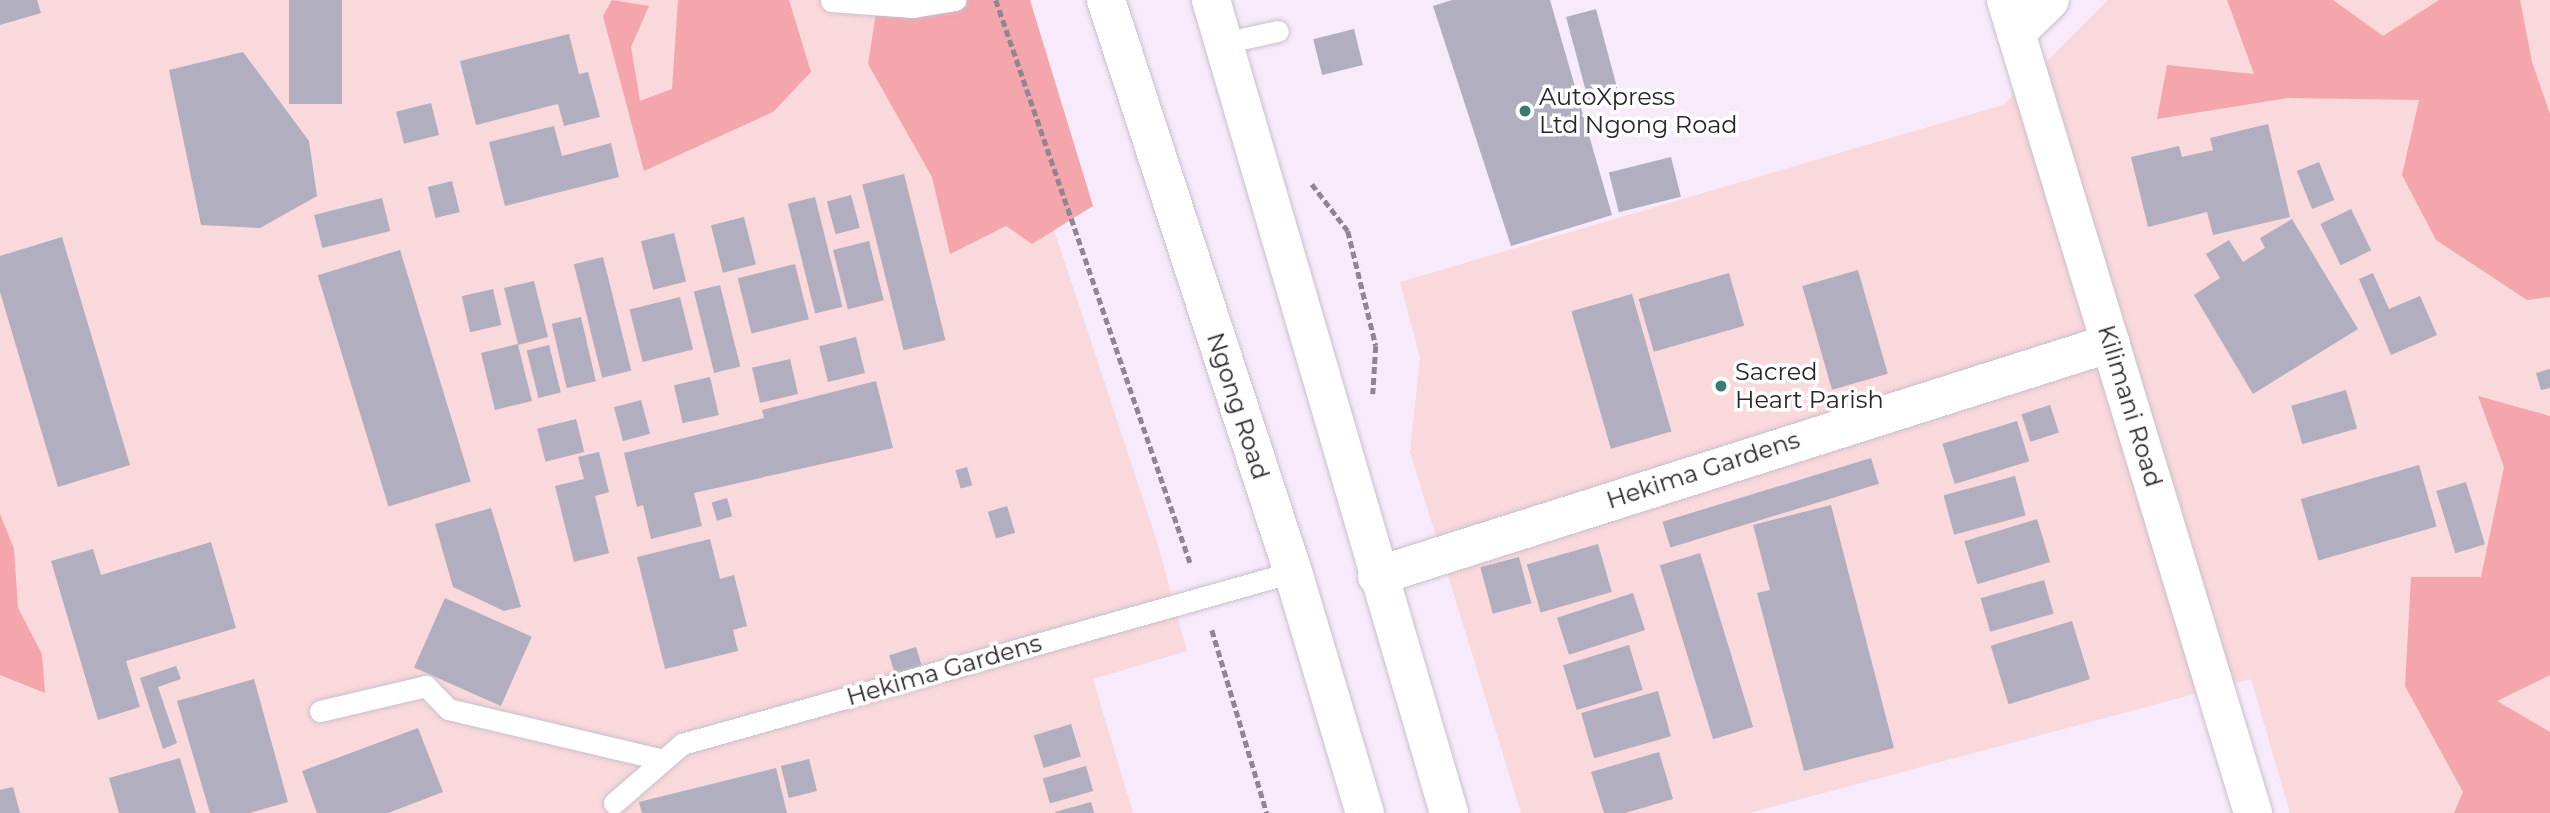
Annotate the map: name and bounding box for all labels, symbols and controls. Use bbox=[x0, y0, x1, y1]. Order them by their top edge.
place label: AutoXpress Ltd Ngong Road bbox=[1539, 83, 1738, 139]
marker: AutoXpress Ltd Ngong Road bbox=[1517, 103, 1533, 119]
street label: Kilimani Road bbox=[2092, 322, 2168, 490]
street label: Ngong Road bbox=[1201, 329, 1275, 483]
place label: Sacred Heart Parish bbox=[1735, 358, 1884, 414]
marker: Sacred Heart Parish bbox=[1713, 378, 1729, 394]
street label: Hekima Gardens bbox=[1603, 425, 1803, 515]
street label: Hekima Gardens bbox=[843, 628, 1045, 712]

